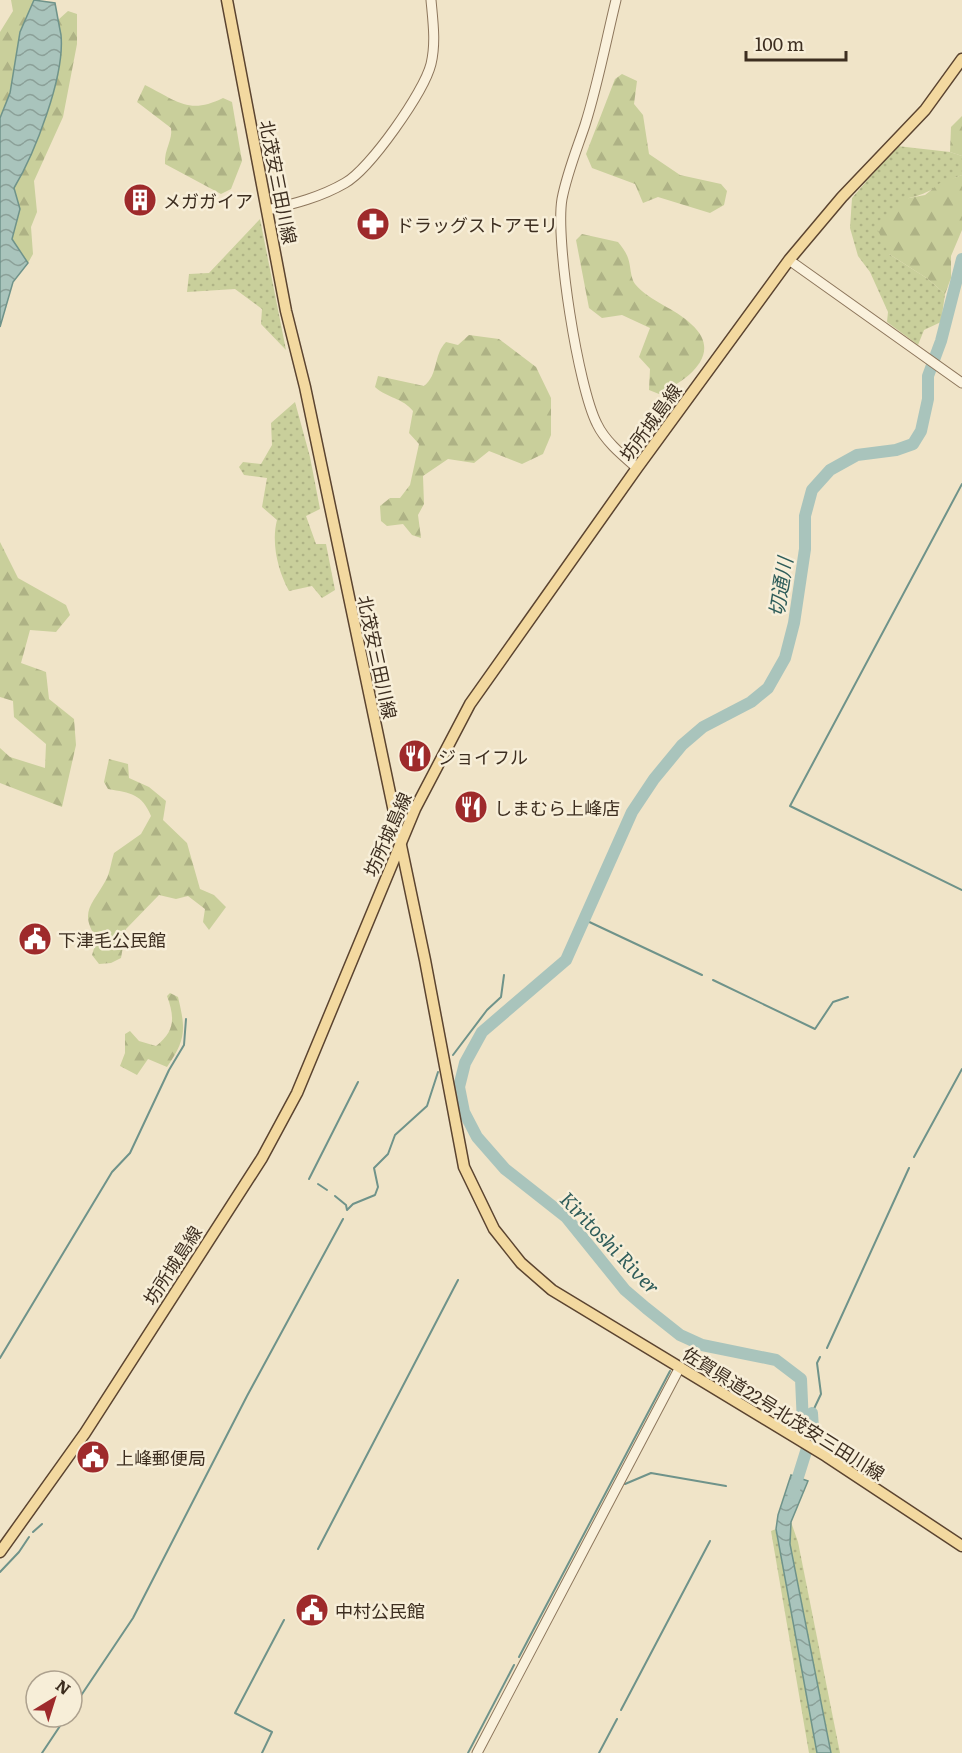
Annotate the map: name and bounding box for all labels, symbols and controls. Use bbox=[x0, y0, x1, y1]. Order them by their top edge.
scale bar bbox=[746, 24, 846, 62]
text: 100 m bbox=[755, 30, 804, 57]
street label: 北茂安三田川線 bbox=[254, 118, 304, 246]
building icon: メガガイア bbox=[122, 182, 158, 218]
place label: メガガイア bbox=[163, 187, 253, 214]
pharmacy icon: ドラッグストアモリ bbox=[355, 206, 391, 242]
place label: ドラッグストアモリ bbox=[396, 211, 558, 238]
street label: 坊所城島線 bbox=[613, 378, 687, 466]
water label: 切通川 bbox=[759, 553, 799, 619]
street label: 北茂安三田川線 bbox=[352, 593, 404, 721]
restaurant icon: ジョイフル bbox=[397, 738, 433, 774]
place label: ジョイフル bbox=[438, 743, 528, 770]
street label: 坊所城島線 bbox=[356, 787, 418, 881]
restaurant icon: しまむら上峰店 bbox=[453, 789, 489, 825]
place label: しまむら上峰店 bbox=[494, 794, 620, 821]
public building icon: 下津毛公民館 bbox=[17, 921, 53, 957]
place label: 下津毛公民館 bbox=[58, 926, 166, 953]
water label: Kiritoshi River bbox=[554, 1184, 668, 1300]
street label: 坊所城島線 bbox=[136, 1220, 208, 1310]
street label: 佐賀県道22号北茂安三田川線 bbox=[678, 1339, 890, 1487]
public building icon: 上峰郵便局 bbox=[75, 1439, 111, 1475]
place label: 上峰郵便局 bbox=[116, 1444, 206, 1471]
public building icon: 中村公民館 bbox=[294, 1592, 330, 1628]
place label: 中村公民館 bbox=[335, 1597, 425, 1624]
north arrow bbox=[24, 1669, 84, 1729]
text: N bbox=[51, 1673, 77, 1700]

